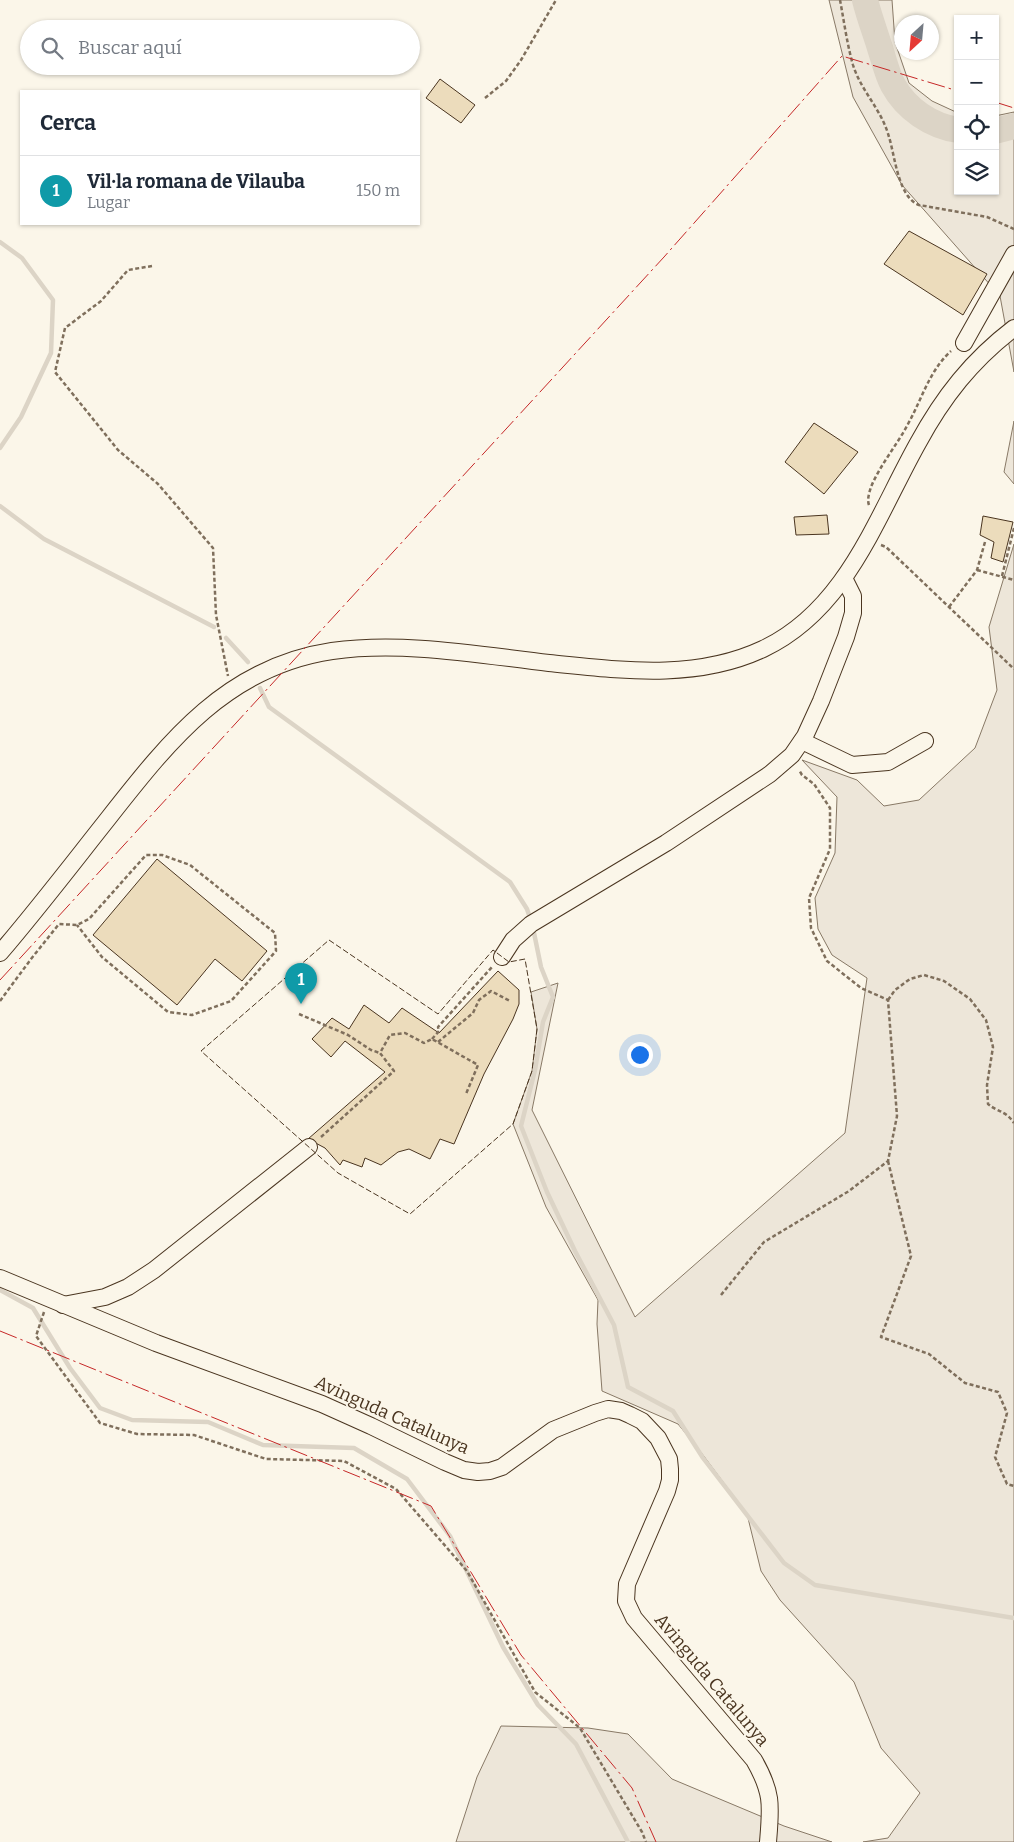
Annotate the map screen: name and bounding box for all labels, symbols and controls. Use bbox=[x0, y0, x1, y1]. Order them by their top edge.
north arrow bbox=[894, 15, 939, 60]
map controls bbox=[954, 15, 999, 195]
button: + bbox=[954, 15, 999, 60]
search box bbox=[20, 20, 420, 75]
icon: search bbox=[38, 34, 66, 62]
text: Buscar aquí bbox=[78, 36, 182, 59]
button: − bbox=[954, 60, 999, 105]
button: locate bbox=[954, 105, 999, 150]
text: Cerca bbox=[40, 110, 96, 136]
button: layers bbox=[954, 150, 999, 195]
text: Vil·la romana de Vilauba bbox=[87, 170, 305, 193]
text: 1 bbox=[53, 181, 59, 200]
text: 150 m bbox=[356, 181, 400, 200]
text: Lugar bbox=[87, 193, 130, 212]
pin: 1 bbox=[285, 963, 317, 1004]
your location bbox=[627, 1042, 653, 1068]
street label: Avinguda Catalunya bbox=[311, 1371, 473, 1459]
street label: Avinguda Catalunya bbox=[650, 1609, 774, 1751]

